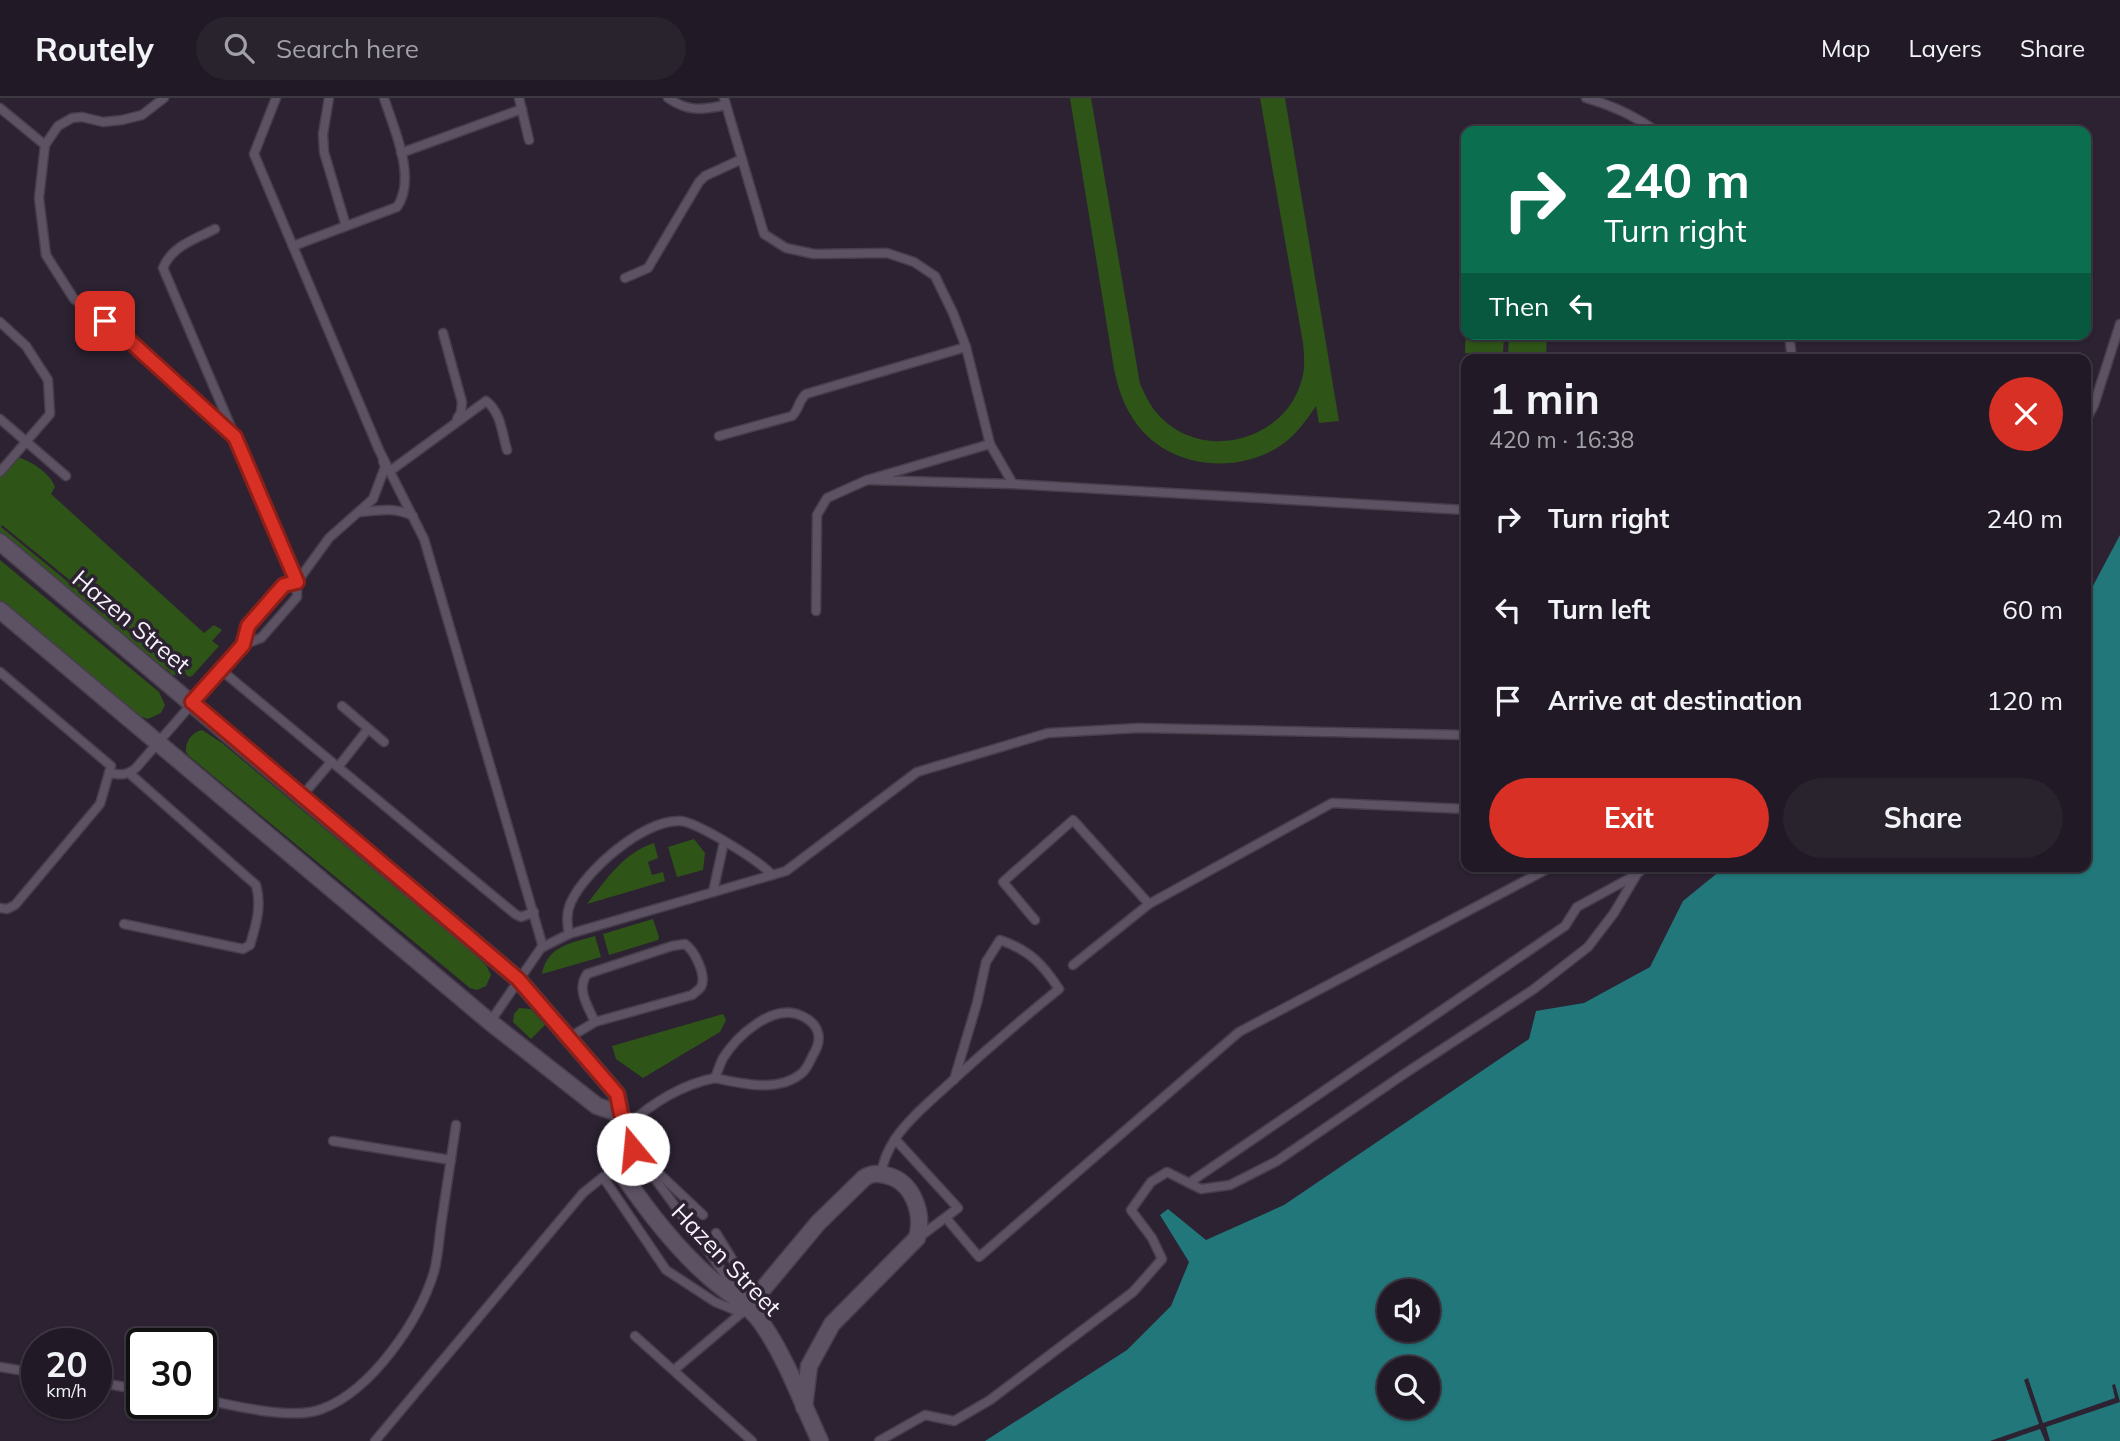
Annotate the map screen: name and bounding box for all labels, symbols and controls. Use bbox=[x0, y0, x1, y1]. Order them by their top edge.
search box bbox=[196, 17, 686, 80]
text: Routely bbox=[35, 28, 154, 69]
icon: search bbox=[220, 29, 258, 67]
text: Search here bbox=[276, 32, 419, 65]
text: Map bbox=[1821, 33, 1870, 63]
text: Layers bbox=[1908, 33, 1982, 63]
text: Share bbox=[2020, 33, 2085, 63]
text: 240 m bbox=[1604, 149, 1750, 210]
icon: right bbox=[1489, 154, 1580, 245]
text: Turn right bbox=[1604, 210, 1747, 250]
icon: left bbox=[1563, 287, 1601, 325]
text: Then bbox=[1489, 290, 1549, 323]
pin bbox=[75, 291, 135, 351]
icon: arrive bbox=[86, 302, 124, 340]
text: 1 min bbox=[1489, 372, 1600, 425]
button: close bbox=[1989, 377, 2063, 451]
text: 420 m · 16:38 bbox=[1489, 425, 1634, 454]
icon: right bbox=[1489, 500, 1527, 538]
text: Turn right bbox=[1548, 502, 1669, 535]
text: 240 m bbox=[1987, 502, 2063, 535]
street label: Hazen Street bbox=[67, 563, 197, 679]
icon: left bbox=[1489, 591, 1527, 629]
text: Turn left bbox=[1548, 593, 1650, 626]
text: 60 m bbox=[2002, 593, 2063, 626]
icon: arrive bbox=[1489, 682, 1527, 720]
text: Arrive at destination bbox=[1548, 684, 1803, 717]
text: 120 m bbox=[1987, 684, 2063, 717]
button: Exit bbox=[1489, 778, 1769, 858]
button: Share bbox=[1783, 778, 2063, 858]
position arrow bbox=[596, 1112, 670, 1186]
street label: Hazen Street bbox=[666, 1197, 788, 1322]
map controls bbox=[1377, 1279, 1440, 1419]
button: sound bbox=[1377, 1279, 1440, 1342]
speed limit sign: 30 bbox=[126, 1328, 217, 1419]
text: 20 bbox=[45, 1342, 88, 1386]
button: search bbox=[1377, 1356, 1440, 1419]
text: km/h bbox=[46, 1379, 87, 1402]

